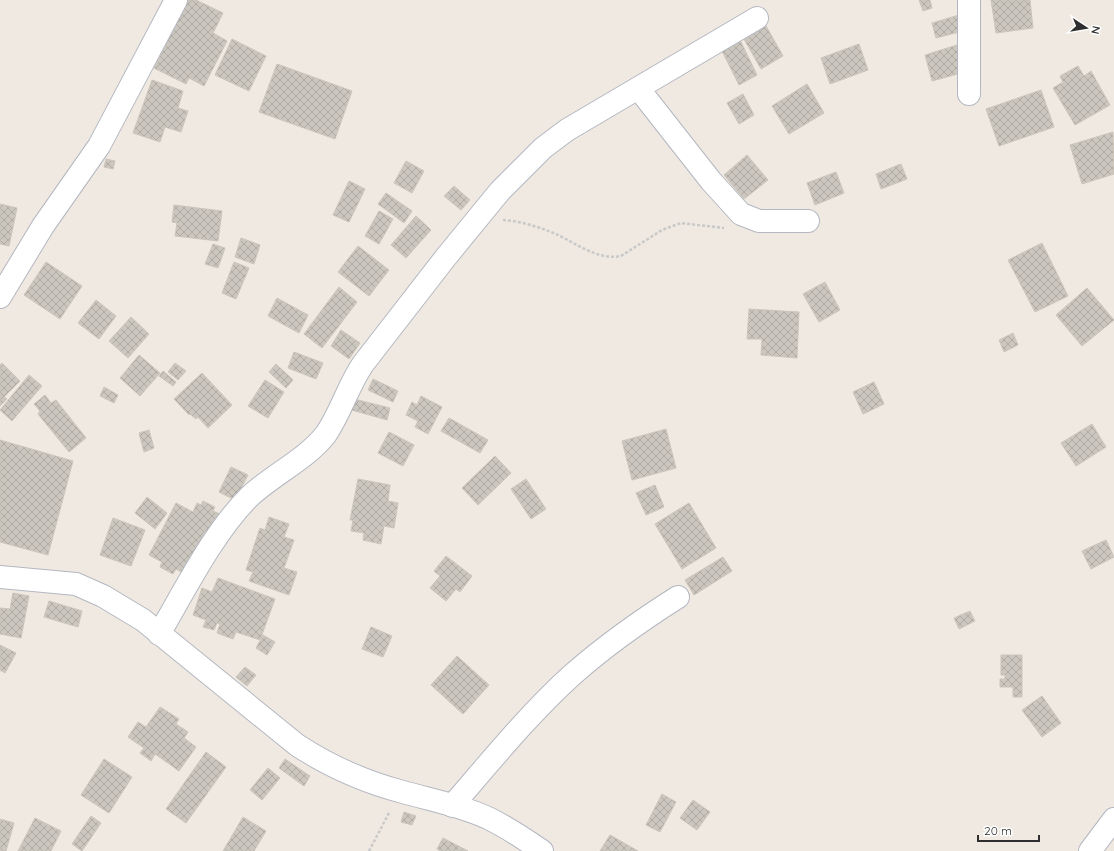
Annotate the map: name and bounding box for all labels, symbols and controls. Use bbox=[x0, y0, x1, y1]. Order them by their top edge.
north arrow bbox=[1066, 8, 1106, 48]
text: N bbox=[1088, 25, 1103, 35]
scale bar bbox=[978, 817, 1039, 843]
text: 20 m bbox=[984, 823, 1012, 838]

